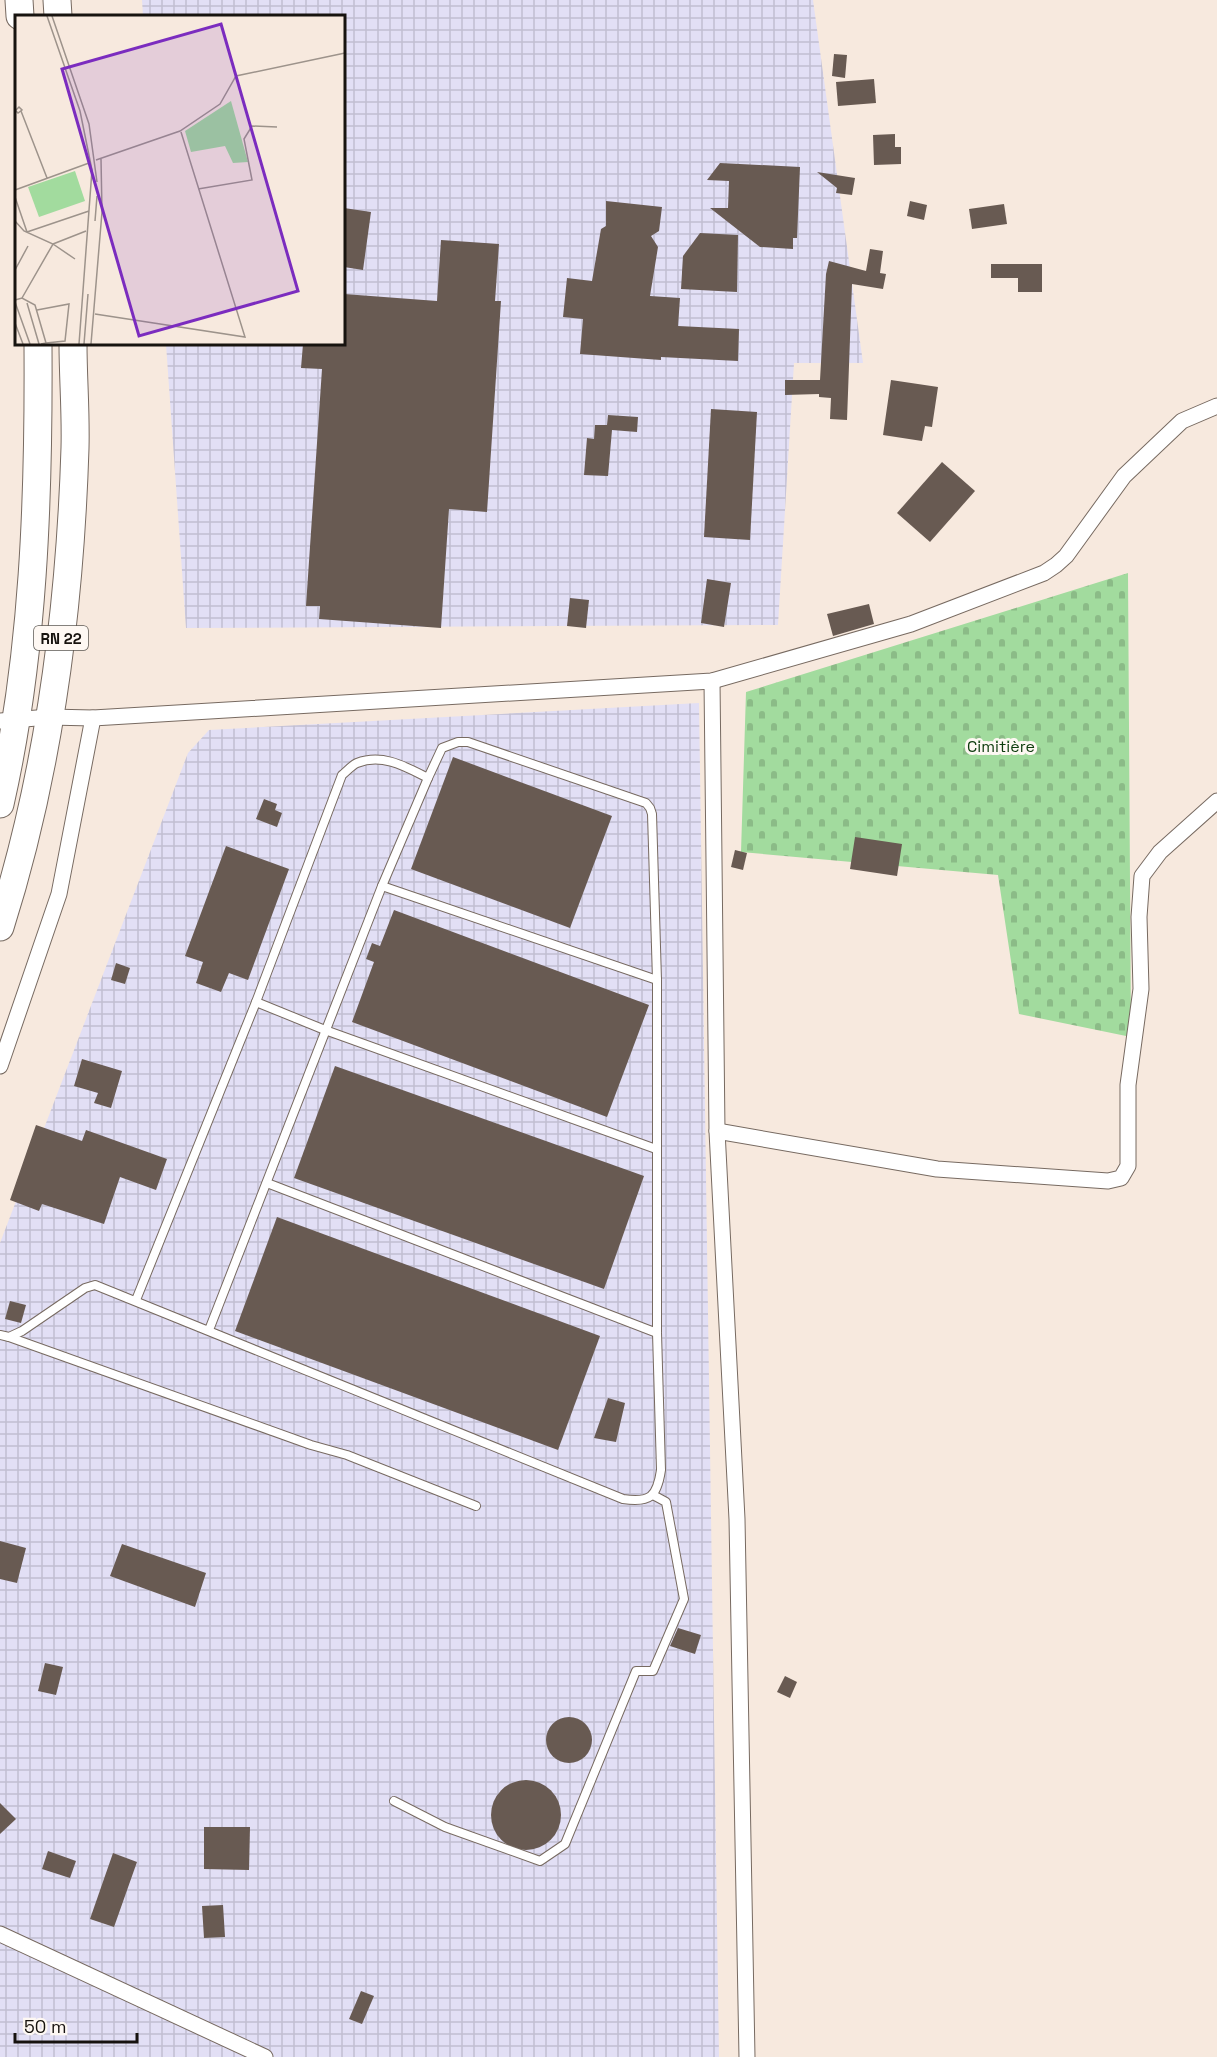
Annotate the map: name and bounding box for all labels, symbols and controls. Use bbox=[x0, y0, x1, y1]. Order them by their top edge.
inset map bbox=[15, 15, 345, 345]
road number: RN 22 bbox=[34, 626, 88, 650]
park label: Cimitière bbox=[967, 736, 1035, 757]
scale bar bbox=[15, 2006, 136, 2044]
text: 50 m bbox=[24, 2015, 66, 2038]

